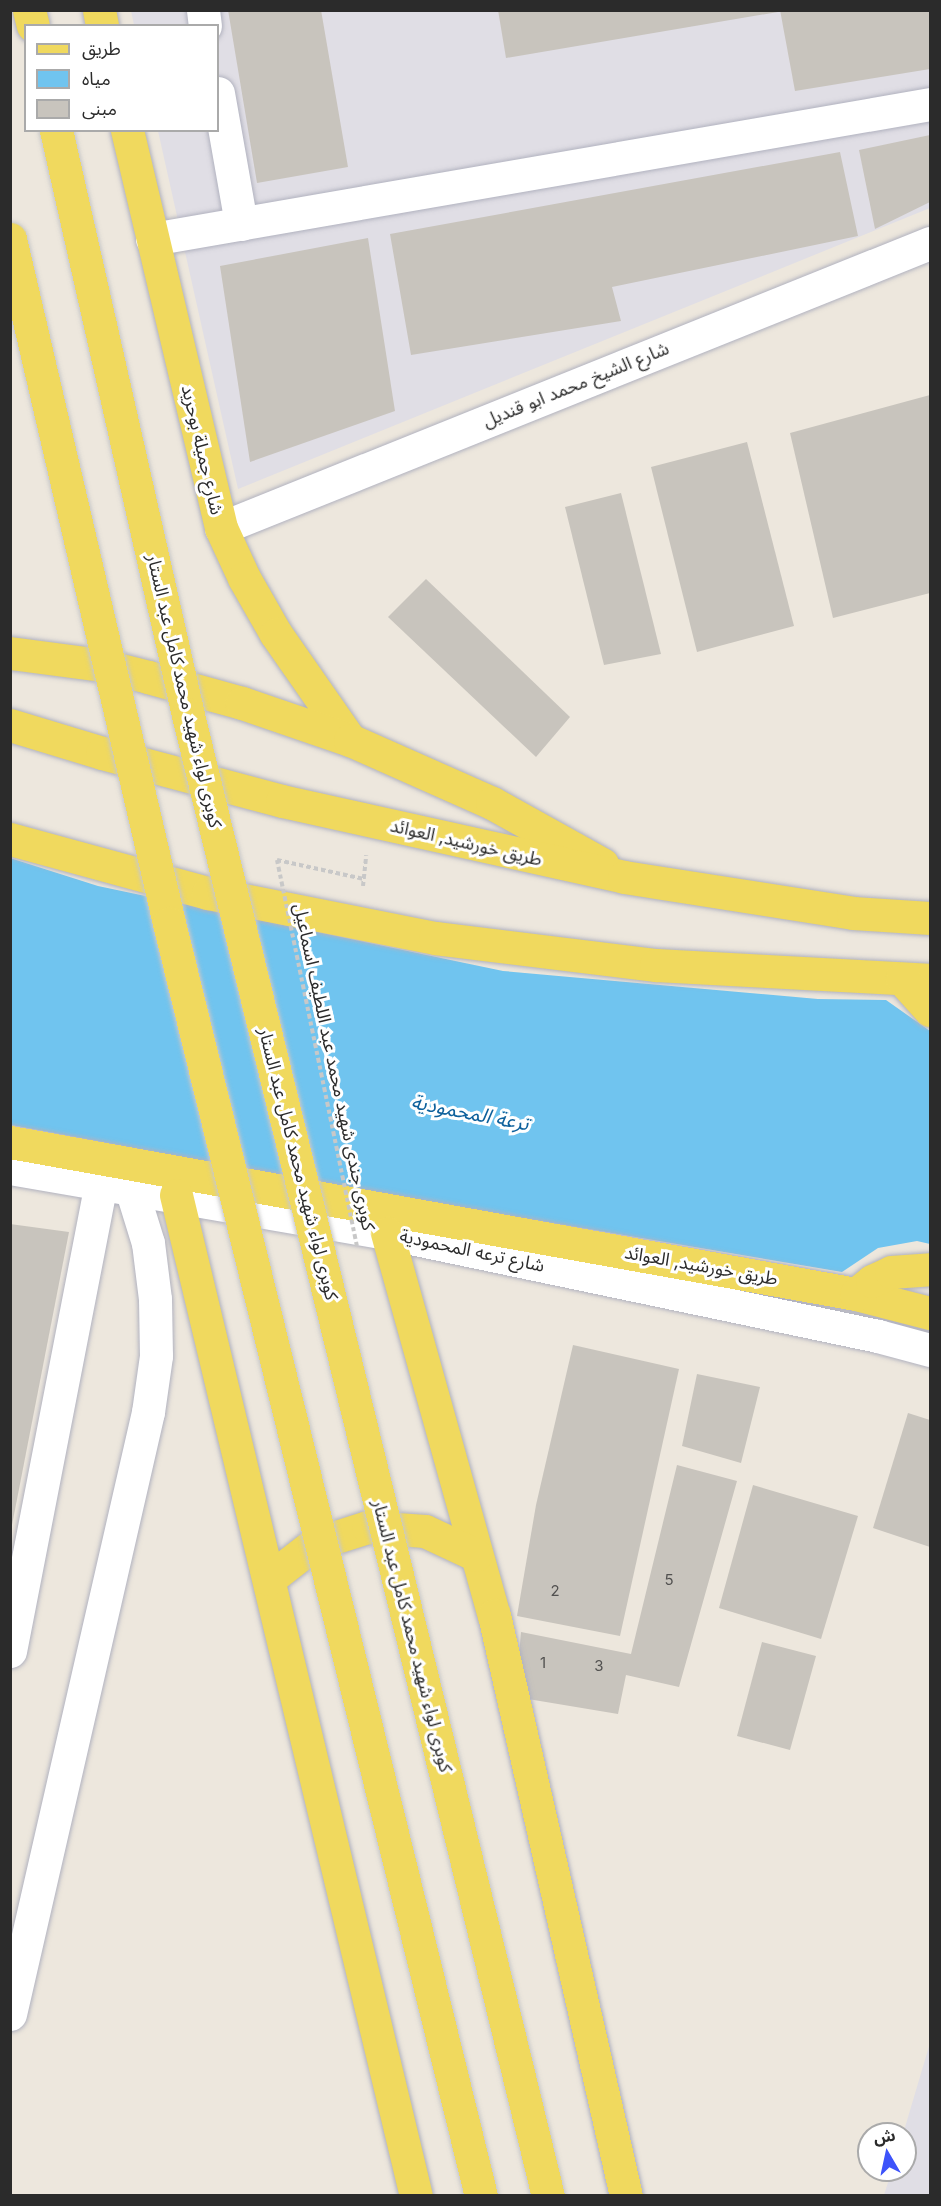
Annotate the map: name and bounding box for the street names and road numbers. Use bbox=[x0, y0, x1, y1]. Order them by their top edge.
street label: شارع الشيخ محمد ابو قنديل bbox=[480, 338, 672, 432]
street label: شارع جميلة بوحريد bbox=[177, 383, 227, 517]
street label: كوبرى لواء شهيد محمد كامل عبد الستار bbox=[142, 552, 226, 830]
street label: طريق خورشيد, العوائد bbox=[388, 815, 544, 871]
street label: كوبرى جندى شهيد محمد عبد اللطيف اسماعيل bbox=[289, 902, 379, 1232]
street label: كوبرى لواء شهيد محمد كامل عبد الستار bbox=[254, 1026, 342, 1302]
street label: شارع ترعه المحمودية bbox=[398, 1225, 546, 1277]
street label: طريق خورشيد, العوائد bbox=[623, 1242, 779, 1290]
street label: كوبرى لواء شهيد محمد كامل عبد الستار bbox=[368, 1498, 456, 1774]

